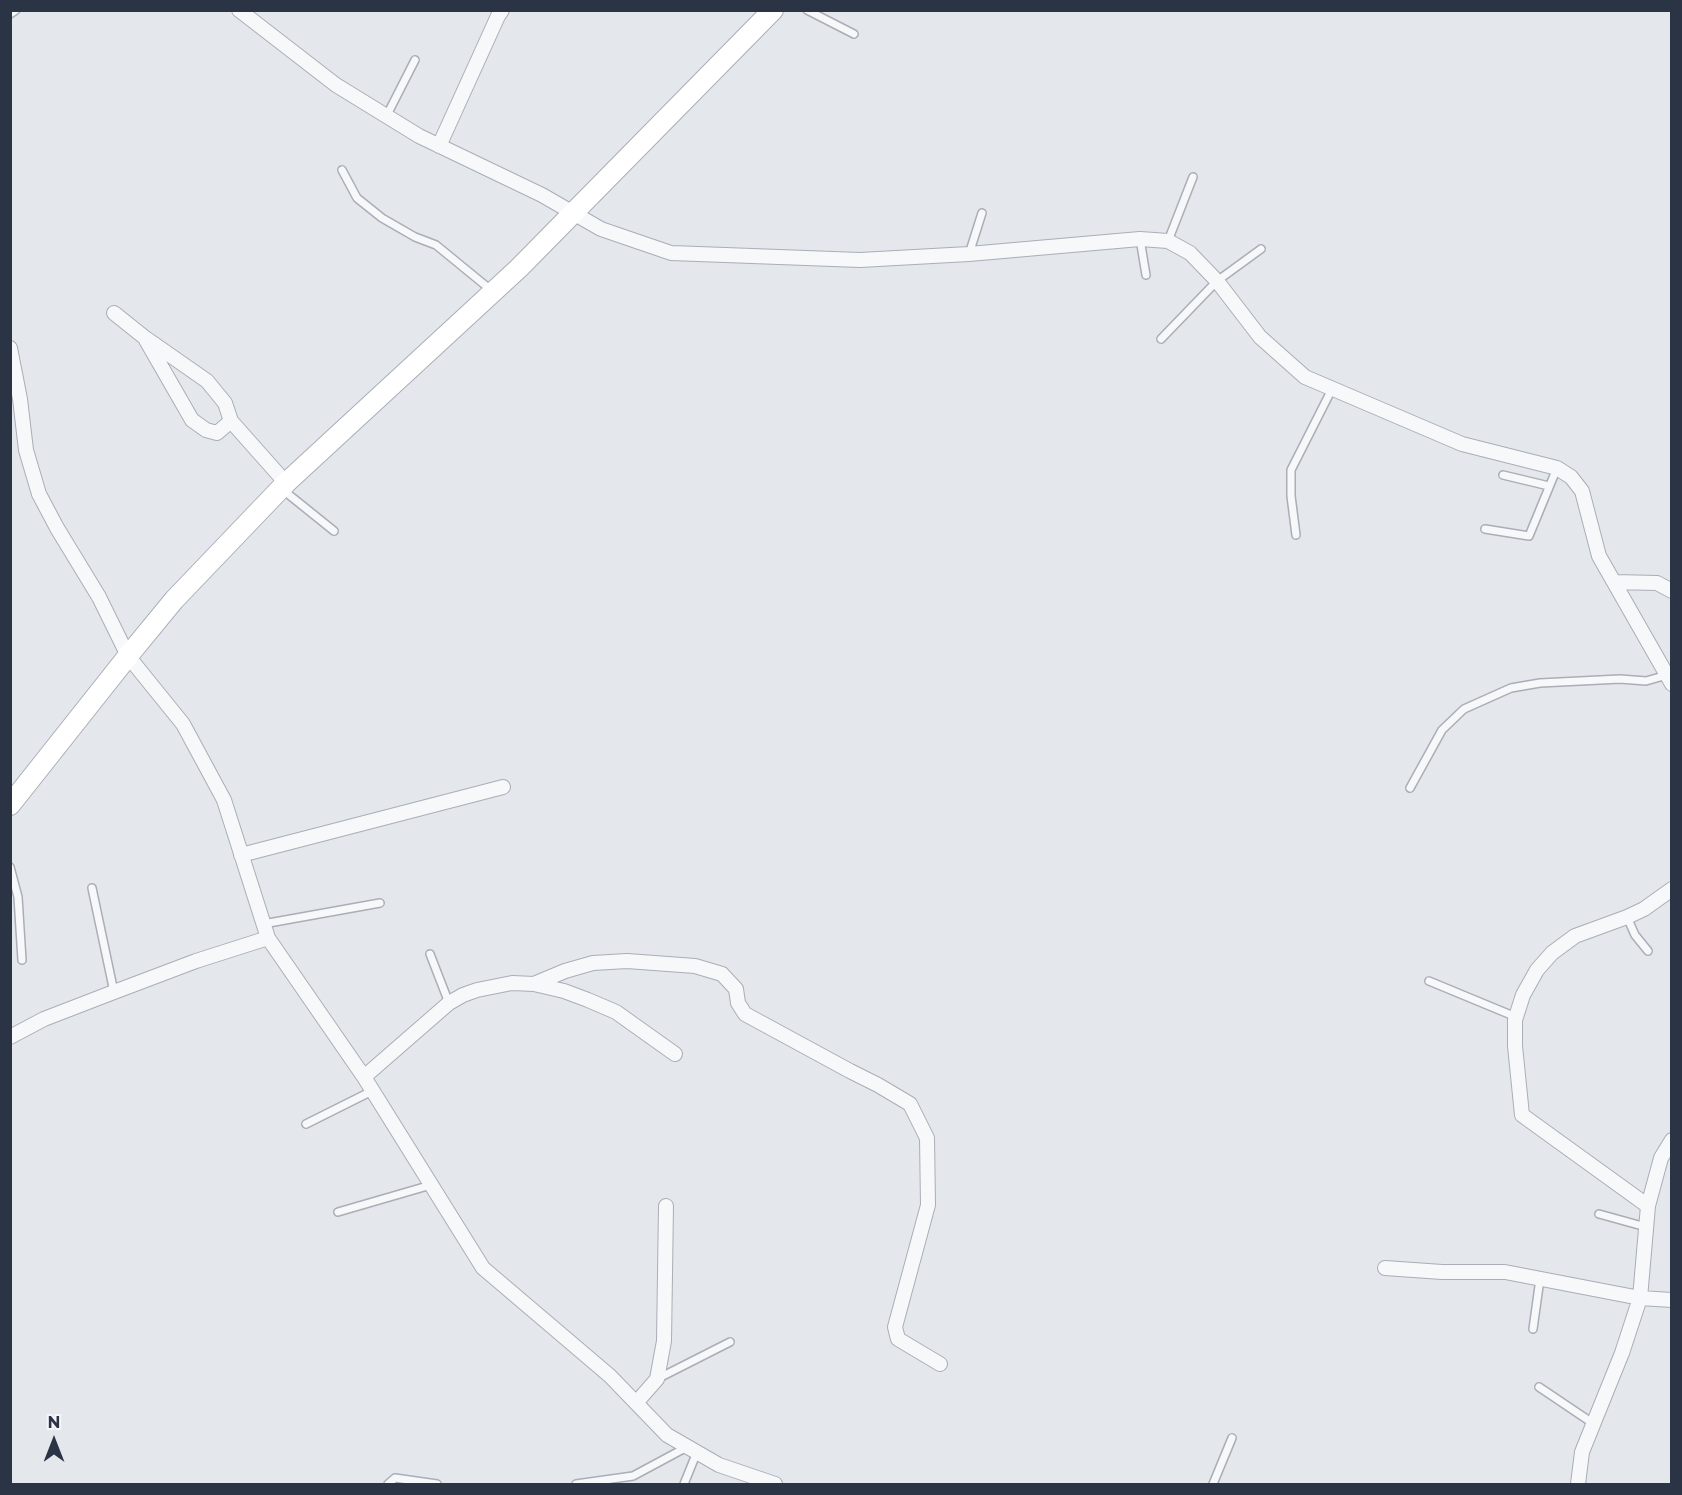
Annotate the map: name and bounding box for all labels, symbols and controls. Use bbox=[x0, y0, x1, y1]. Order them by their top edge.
north arrow bbox=[24, 1411, 84, 1471]
text: N bbox=[48, 1413, 60, 1432]

